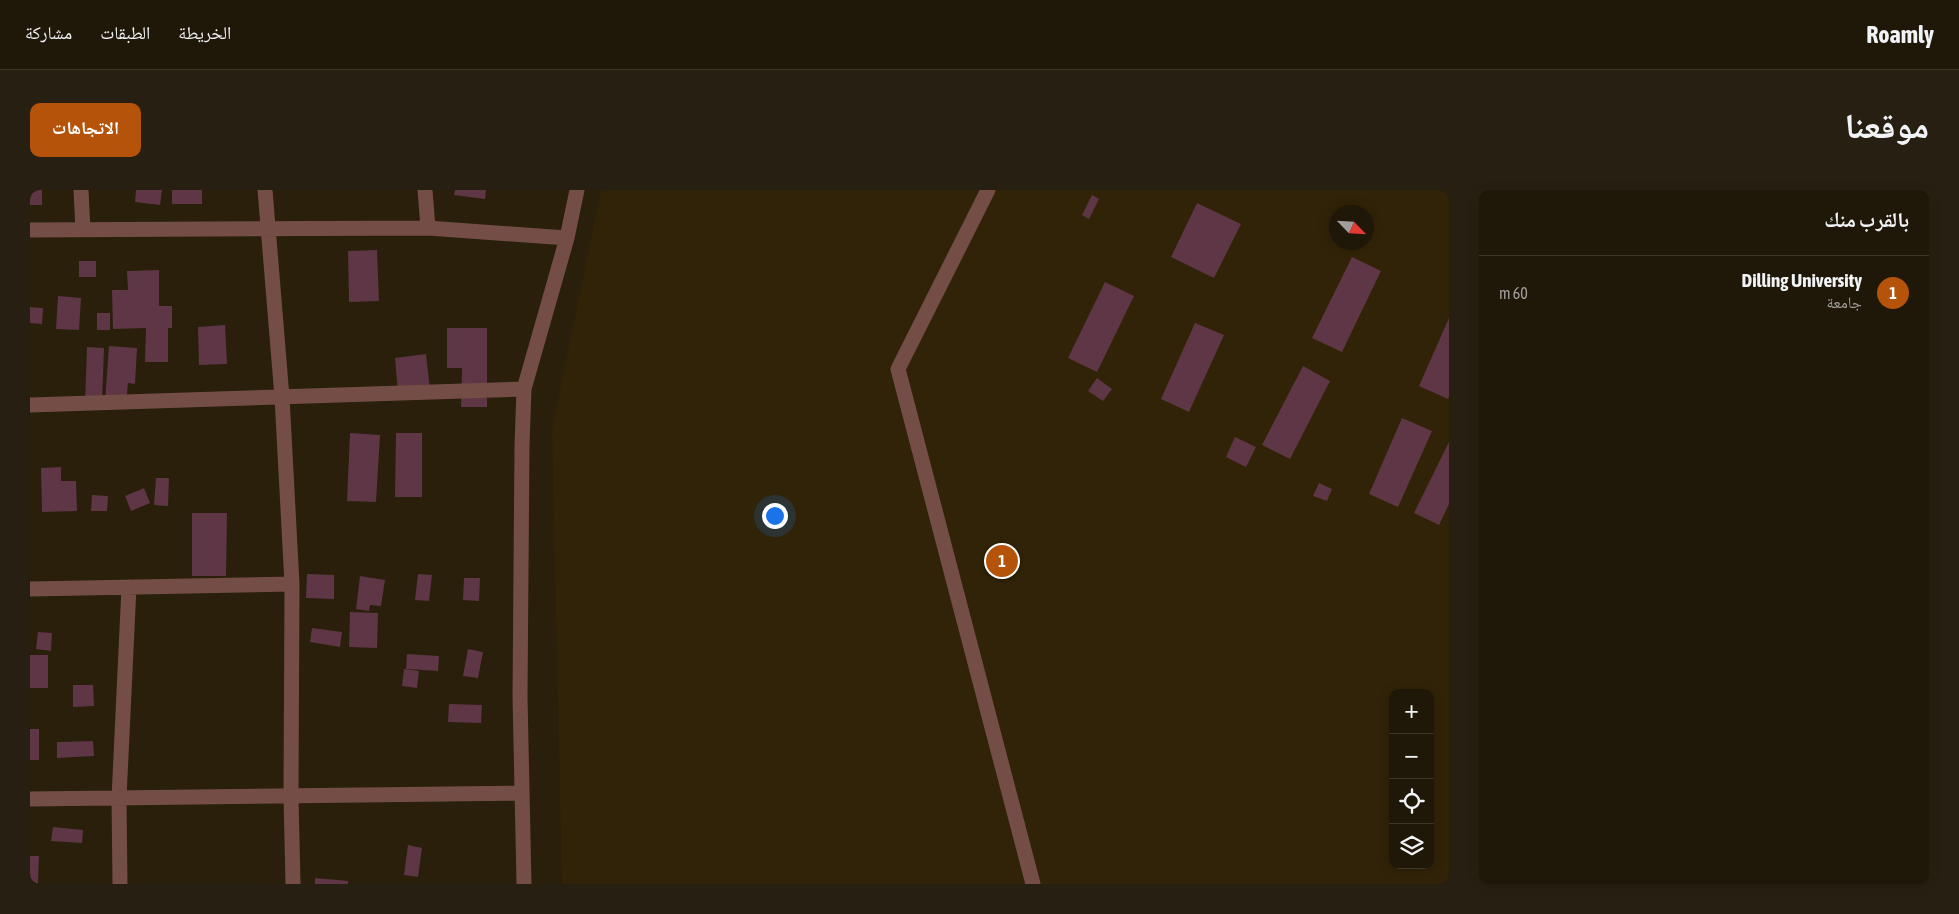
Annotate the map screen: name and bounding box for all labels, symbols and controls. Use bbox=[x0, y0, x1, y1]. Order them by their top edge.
text: Roamly bbox=[1866, 21, 1934, 48]
text: مشاركة bbox=[25, 22, 72, 43]
text: الطبقات bbox=[100, 22, 150, 43]
text: الخريطة bbox=[178, 22, 231, 43]
button: الاتجاهات bbox=[30, 103, 141, 157]
text: موقعنا bbox=[1844, 105, 1929, 145]
north arrow bbox=[1329, 205, 1374, 250]
text: بالقرب منك bbox=[1824, 207, 1909, 231]
text: Dilling University bbox=[1742, 269, 1862, 291]
text: 60 m bbox=[1499, 284, 1528, 302]
text: 1 bbox=[1889, 284, 1897, 302]
text: جامعة bbox=[1827, 293, 1862, 311]
your location bbox=[762, 503, 788, 529]
pin: 1 bbox=[986, 542, 1018, 580]
map controls bbox=[1389, 689, 1434, 869]
button: + bbox=[1389, 689, 1434, 734]
button: − bbox=[1389, 734, 1434, 779]
button: locate bbox=[1389, 779, 1434, 824]
button: layers bbox=[1389, 824, 1434, 869]

